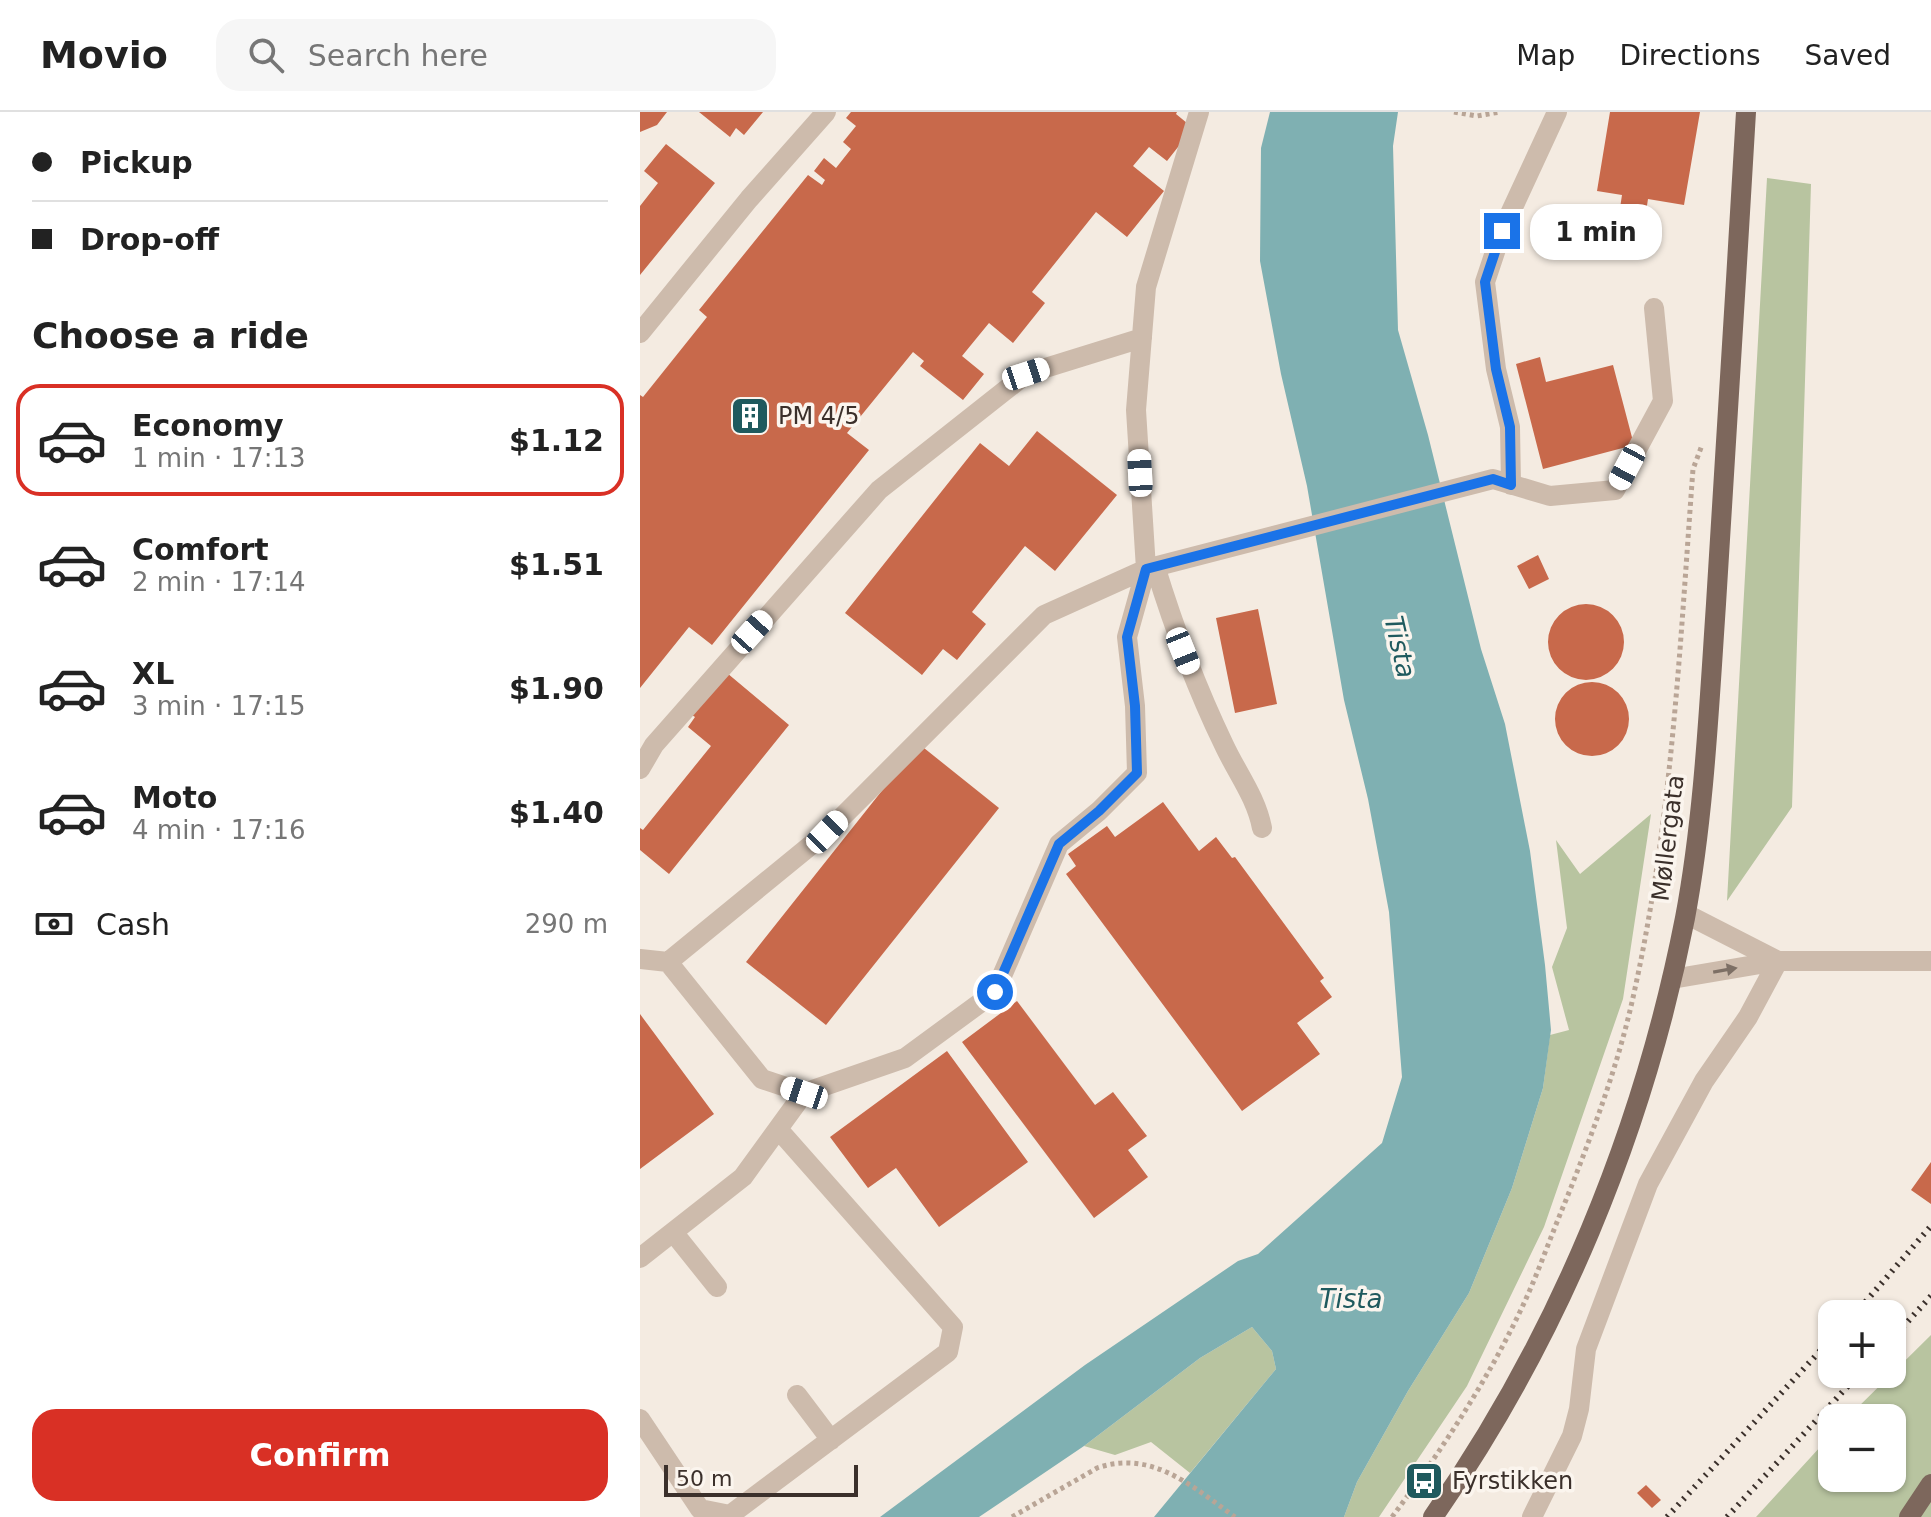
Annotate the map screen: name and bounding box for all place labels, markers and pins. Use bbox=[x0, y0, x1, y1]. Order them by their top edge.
building icon: PM 4/5 bbox=[729, 395, 771, 437]
place label: PM 4/5 bbox=[778, 402, 859, 430]
bus stop icon: Fyrstikken bbox=[1403, 1460, 1445, 1502]
place label: Fyrstikken bbox=[1452, 1467, 1573, 1495]

